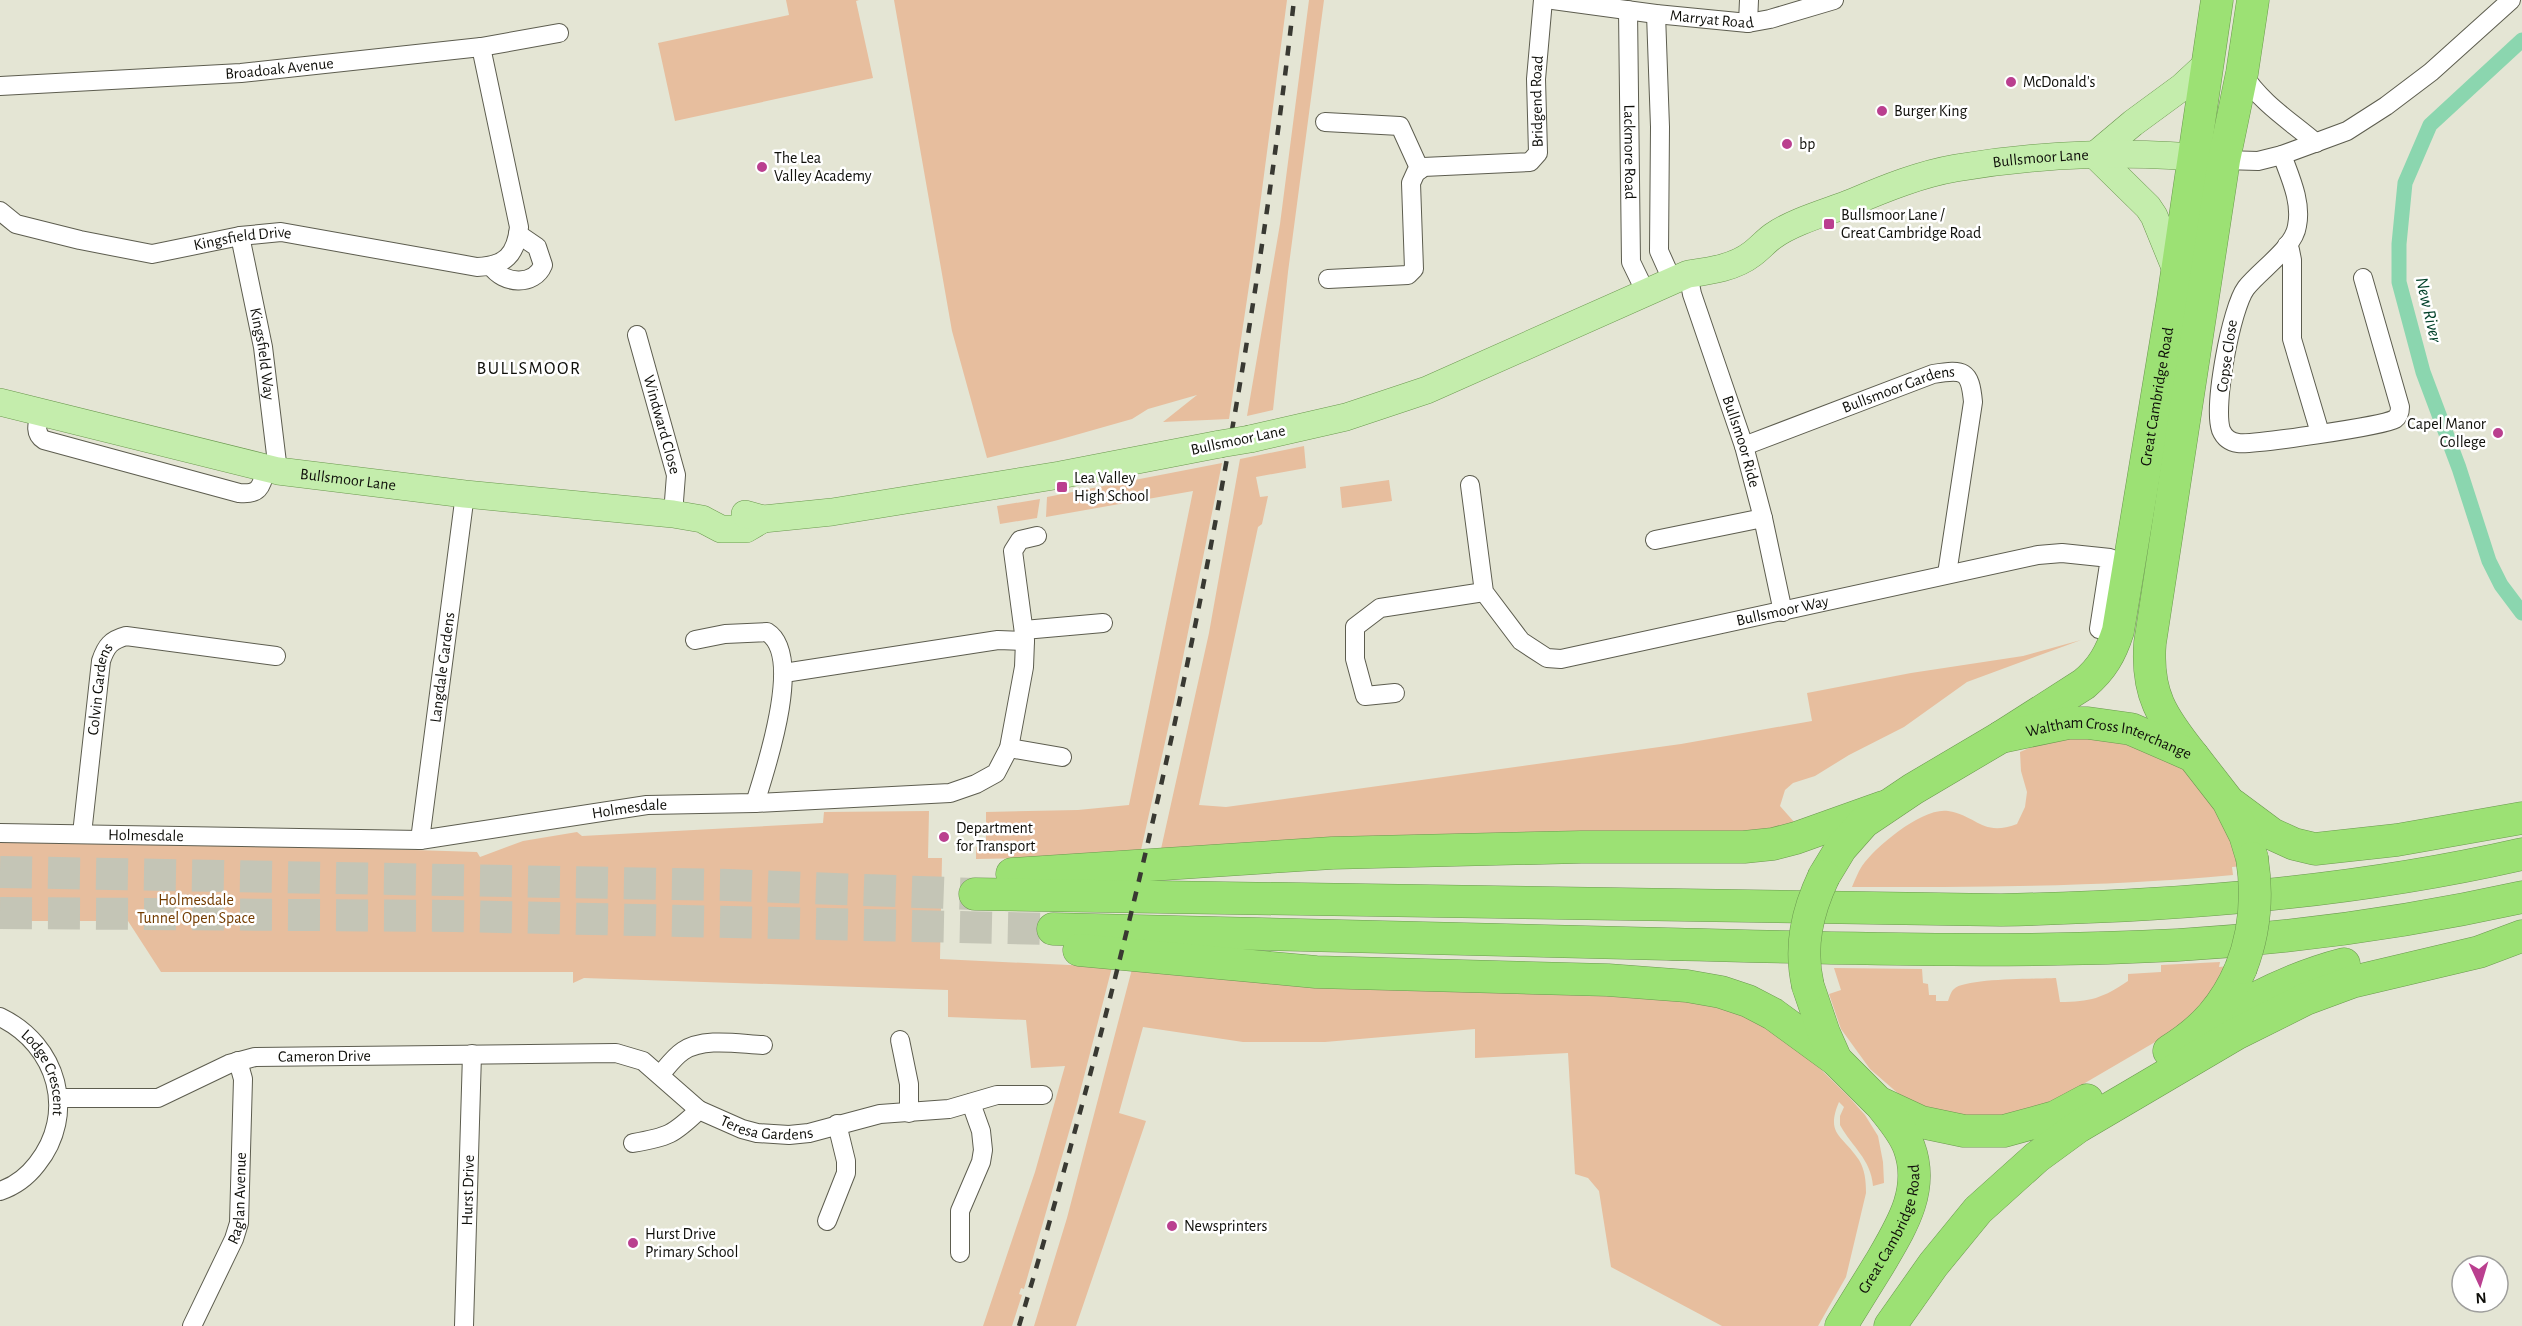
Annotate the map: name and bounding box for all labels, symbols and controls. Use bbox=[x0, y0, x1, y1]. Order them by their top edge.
street label: Marryat Road bbox=[1669, 7, 1755, 31]
street label: Broadoak Avenue bbox=[225, 55, 334, 82]
street label: Bridgend Road bbox=[1528, 55, 1546, 148]
place label: McDonald's bbox=[2023, 74, 2096, 90]
marker: McDonald's bbox=[2004, 75, 2018, 89]
place label: Burger King bbox=[1894, 103, 1968, 119]
street label: Lackmore Road bbox=[1621, 104, 1638, 200]
marker: Burger King bbox=[1875, 104, 1889, 118]
place label: bp bbox=[1799, 136, 1815, 152]
marker: bp bbox=[1780, 137, 1794, 151]
street label: Bullsmoor Lane bbox=[1992, 147, 2089, 170]
place label: The Lea Valley Academy bbox=[774, 150, 872, 185]
marker: The Lea Valley Academy bbox=[755, 160, 769, 174]
place label: Bullsmoor Lane / Great Cambridge Road bbox=[1841, 207, 1981, 241]
marker: Bullsmoor Lane / Great Cambridge Road bbox=[1822, 217, 1836, 231]
street label: Kingsfield Drive bbox=[192, 224, 293, 253]
water label: New River bbox=[2412, 276, 2444, 345]
street label: Kingsfield Way bbox=[247, 306, 277, 401]
street label: Copse Close bbox=[2214, 319, 2240, 393]
street label: Great Cambridge Road bbox=[2137, 326, 2176, 467]
district label: BULLSMOOR bbox=[477, 360, 581, 378]
street label: Bullsmoor Gardens bbox=[1840, 364, 1955, 416]
street label: Windward Close bbox=[641, 373, 683, 476]
street label: Bullsmoor Ride bbox=[1719, 394, 1763, 489]
place label: Capel Manor College bbox=[2407, 416, 2487, 450]
street label: Bullsmoor Lane bbox=[1189, 422, 1287, 458]
marker: Capel Manor College bbox=[2491, 426, 2505, 440]
street label: Bullsmoor Lane bbox=[299, 466, 397, 493]
place label: Lea Valley High School bbox=[1074, 470, 1149, 504]
marker: Lea Valley High School bbox=[1055, 480, 1069, 494]
street label: Bullsmoor Way bbox=[1735, 593, 1830, 629]
street label: Langdale Gardens bbox=[427, 611, 458, 724]
street label: Colvin Gardens bbox=[85, 640, 116, 736]
street label: Waltham Cross Interchange bbox=[2024, 715, 2194, 762]
street label: Holmesdale bbox=[591, 797, 667, 821]
place label: Department for Transport bbox=[956, 820, 1035, 854]
street label: Holmesdale bbox=[108, 827, 184, 844]
marker: Department for Transport bbox=[937, 830, 951, 844]
park label: Holmesdale Tunnel Open Space bbox=[137, 892, 255, 926]
street label: Lodge Crescent bbox=[18, 1026, 66, 1116]
street label: Cameron Drive bbox=[278, 1048, 371, 1065]
street label: Teresa Gardens bbox=[718, 1112, 815, 1143]
street label: Raglan Avenue bbox=[225, 1152, 249, 1247]
street label: Hurst Drive bbox=[459, 1154, 477, 1226]
street label: Great Cambridge Road bbox=[1855, 1164, 1922, 1296]
place label: Newsprinters bbox=[1184, 1218, 1267, 1234]
marker: Newsprinters bbox=[1165, 1219, 1179, 1233]
place label: Hurst Drive Primary School bbox=[645, 1226, 738, 1261]
marker: Hurst Drive Primary School bbox=[626, 1236, 640, 1250]
north arrow bbox=[2450, 1254, 2510, 1314]
text: N bbox=[2475, 1290, 2487, 1306]

